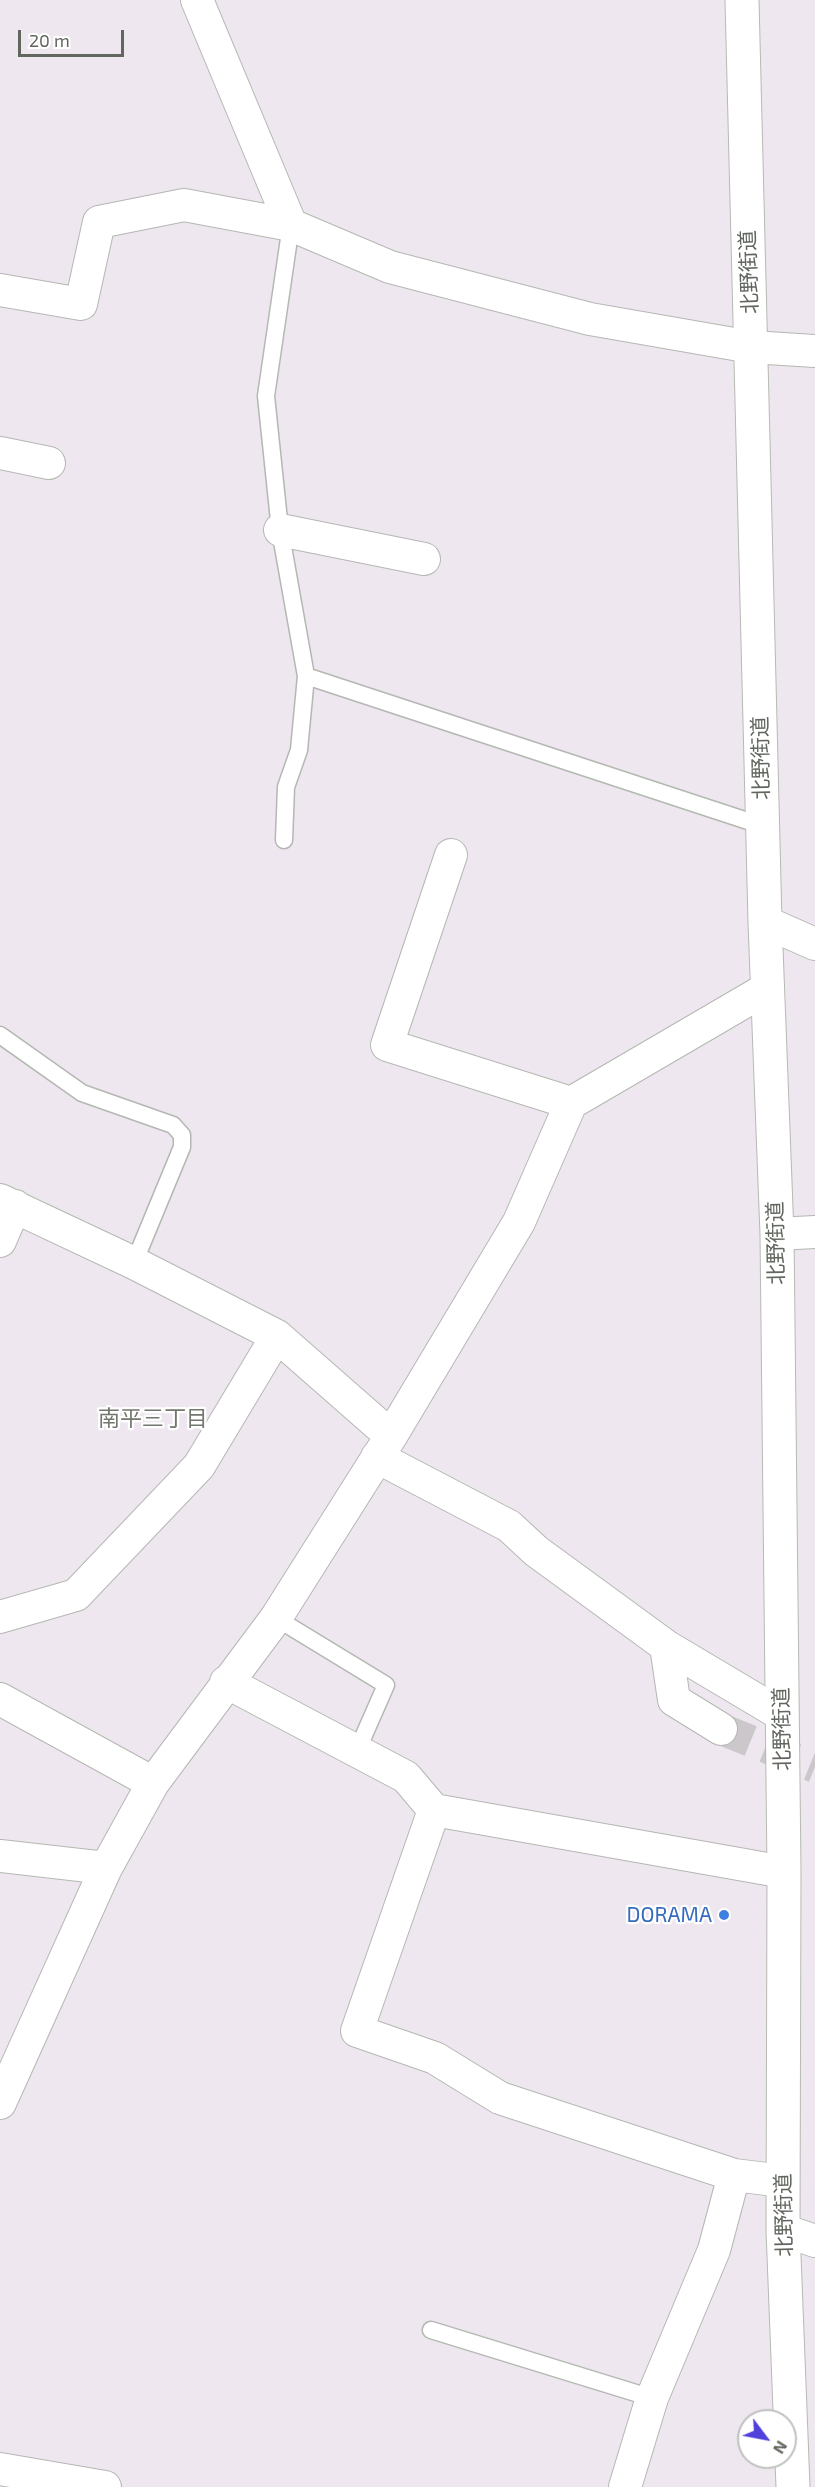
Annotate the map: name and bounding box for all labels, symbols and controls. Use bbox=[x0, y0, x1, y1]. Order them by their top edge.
scale bar bbox=[21, 18, 128, 56]
text: 20 m bbox=[29, 29, 70, 51]
street label: 北野街道 bbox=[735, 230, 763, 314]
street label: 北野街道 bbox=[748, 716, 774, 800]
street label: 北野街道 bbox=[763, 1201, 789, 1285]
district label: 南平三丁目 bbox=[98, 1406, 208, 1432]
street label: 北野街道 bbox=[769, 1687, 795, 1771]
place label: DORAMA bbox=[627, 1902, 712, 1928]
marker: DORAMA bbox=[717, 1908, 731, 1922]
street label: 北野街道 bbox=[771, 2173, 797, 2257]
north arrow bbox=[737, 2409, 797, 2469]
text: N bbox=[770, 2438, 792, 2458]

